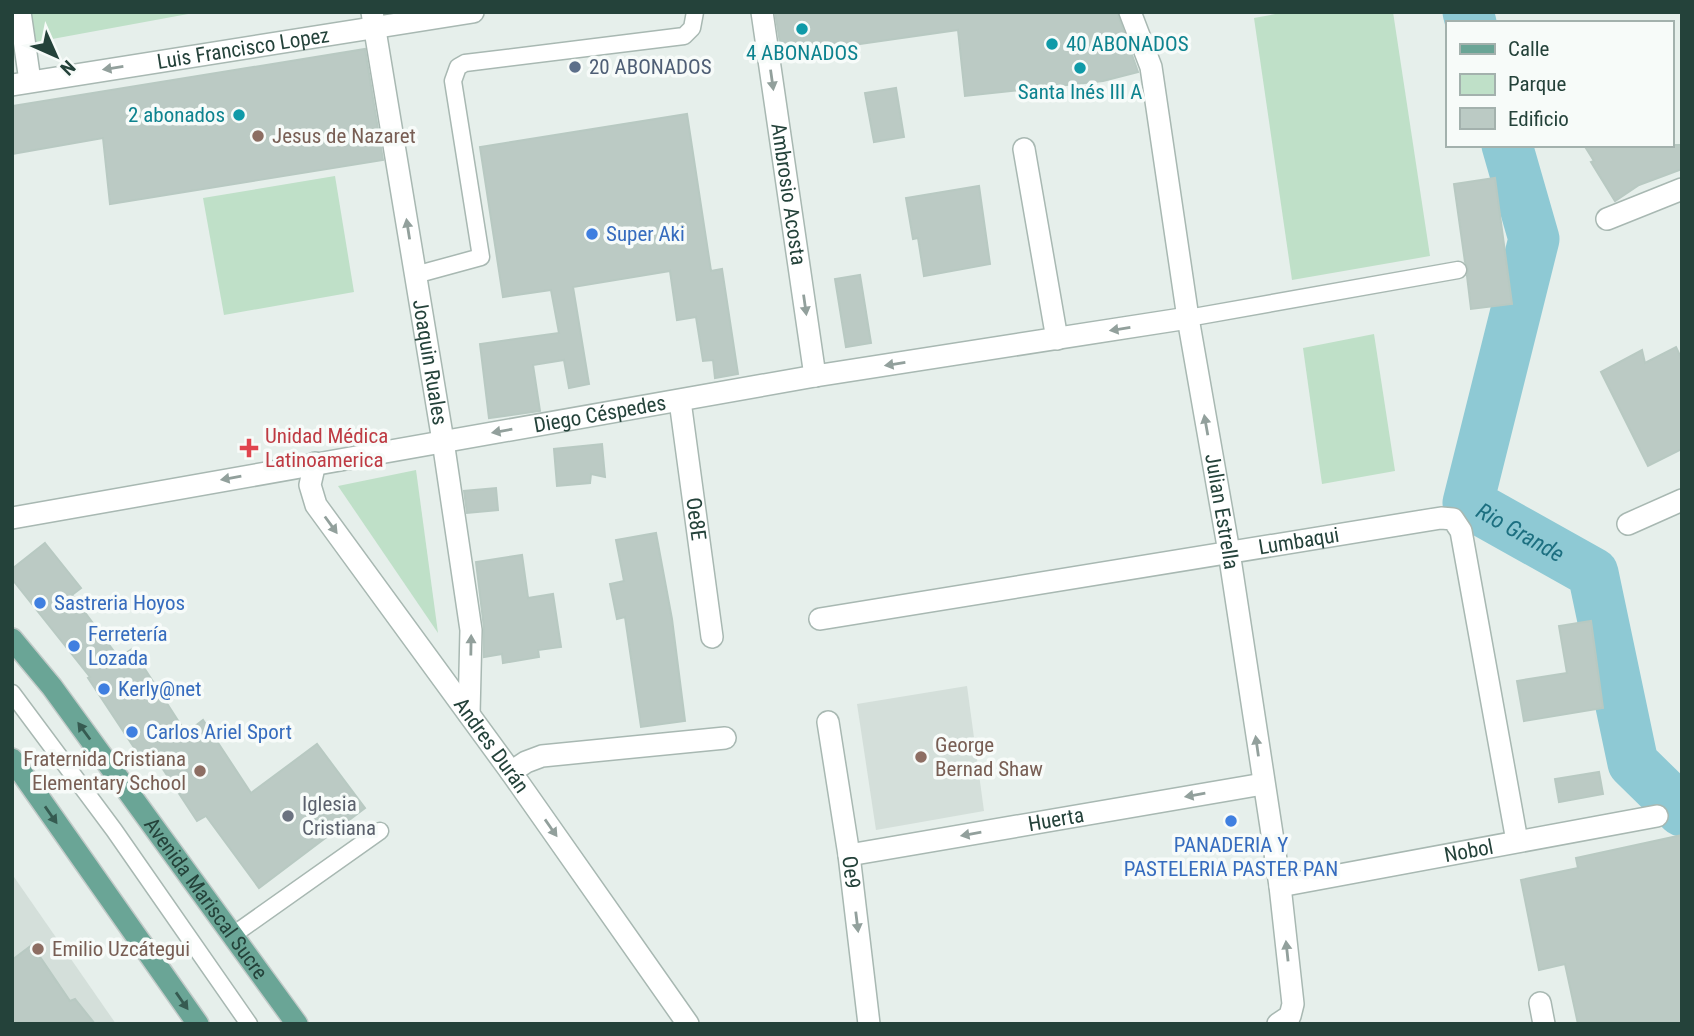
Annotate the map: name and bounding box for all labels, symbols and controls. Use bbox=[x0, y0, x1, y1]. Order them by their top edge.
north arrow bbox=[21, 21, 91, 91]
marker: 4 ABONADOS bbox=[794, 21, 810, 37]
legend bbox=[1446, 21, 1673, 147]
street label: Luis Francisco Lopez bbox=[155, 23, 331, 74]
place label: 40 ABONADOS bbox=[1066, 32, 1189, 56]
marker: 40 ABONADOS bbox=[1044, 36, 1060, 52]
text: Calle bbox=[1508, 37, 1550, 61]
place label: 4 ABONADOS bbox=[746, 41, 858, 65]
text: N bbox=[55, 55, 80, 80]
place label: 20 ABONADOS bbox=[589, 55, 712, 79]
marker: 20 ABONADOS bbox=[567, 59, 583, 75]
marker: Santa Inés III A bbox=[1072, 60, 1088, 76]
one-way arrow bbox=[102, 62, 124, 73]
one-way arrow bbox=[767, 69, 778, 91]
text: Parque bbox=[1508, 72, 1566, 96]
place label: Santa Inés III A bbox=[1018, 80, 1142, 104]
place label: 2 abonados bbox=[128, 103, 225, 127]
marker: 2 abonados bbox=[231, 107, 247, 123]
text: Edificio bbox=[1508, 107, 1569, 131]
street label: Ambrosio Acosta bbox=[766, 122, 811, 267]
place label: Jesus de Nazaret bbox=[272, 124, 416, 148]
marker: Jesus de Nazaret bbox=[250, 128, 266, 144]
one-way arrow bbox=[402, 218, 413, 240]
place label: Super Aki bbox=[606, 222, 685, 246]
marker: Super Aki bbox=[584, 226, 600, 242]
one-way arrow bbox=[800, 294, 811, 316]
street label: Joaquin Ruales bbox=[408, 298, 452, 427]
one-way arrow bbox=[1109, 324, 1131, 335]
one-way arrow bbox=[884, 359, 906, 370]
street label: Diego Céspedes bbox=[532, 391, 668, 438]
one-way arrow bbox=[1200, 414, 1211, 436]
place label: Unidad Médica Latinoamerica bbox=[265, 424, 388, 472]
one-way arrow bbox=[491, 426, 513, 437]
marker: Unidad Médica Latinoamerica bbox=[239, 438, 259, 458]
street label: Julian Estrella bbox=[1200, 452, 1243, 571]
one-way arrow bbox=[220, 473, 242, 484]
street label: Oe8E bbox=[681, 496, 711, 542]
water label: Rio Grande bbox=[1472, 498, 1569, 568]
one-way arrow bbox=[323, 516, 337, 534]
street label: Lumbaqui bbox=[1257, 523, 1341, 560]
place label: Sastreria Hoyos bbox=[54, 591, 185, 615]
marker: Sastreria Hoyos bbox=[32, 595, 48, 611]
place label: Ferretería Lozada bbox=[88, 622, 168, 670]
one-way arrow bbox=[465, 634, 477, 656]
marker: Ferretería Lozada bbox=[66, 638, 82, 654]
place label: Kerly@net bbox=[118, 677, 201, 701]
marker: Kerly@net bbox=[96, 681, 112, 697]
street label: Andres Durán bbox=[449, 693, 534, 797]
place label: Carlos Ariel Sport bbox=[146, 720, 292, 744]
one-way arrow bbox=[77, 722, 91, 740]
marker: Carlos Ariel Sport bbox=[124, 724, 140, 740]
place label: George Bernad Shaw bbox=[935, 733, 1043, 781]
one-way arrow bbox=[1251, 735, 1262, 757]
place label: Fraternida Cristiana Elementary School bbox=[23, 747, 186, 795]
marker: George Bernad Shaw bbox=[913, 749, 929, 765]
marker: Fraternida Cristiana Elementary School bbox=[192, 763, 208, 779]
one-way arrow bbox=[1184, 790, 1206, 801]
place label: Iglesia Cristiana bbox=[302, 792, 376, 840]
street label: Huerta bbox=[1026, 803, 1086, 836]
one-way arrow bbox=[44, 806, 58, 824]
marker: Iglesia Cristiana bbox=[280, 808, 296, 824]
street label: Avenida Mariscal Sucre bbox=[139, 813, 273, 984]
marker: PANADERIA Y PASTELERIA PASTER PAN bbox=[1223, 813, 1239, 829]
one-way arrow bbox=[544, 819, 558, 837]
one-way arrow bbox=[960, 829, 982, 840]
place label: PANADERIA Y PASTELERIA PASTER PAN bbox=[1124, 833, 1338, 881]
street label: Nobol bbox=[1442, 835, 1495, 867]
street label: Oe9 bbox=[837, 855, 865, 890]
one-way arrow bbox=[852, 912, 863, 934]
place label: Emilio Uzcátegui bbox=[52, 937, 190, 961]
one-way arrow bbox=[1282, 940, 1293, 962]
marker: Emilio Uzcátegui bbox=[30, 941, 46, 957]
one-way arrow bbox=[175, 992, 189, 1010]

